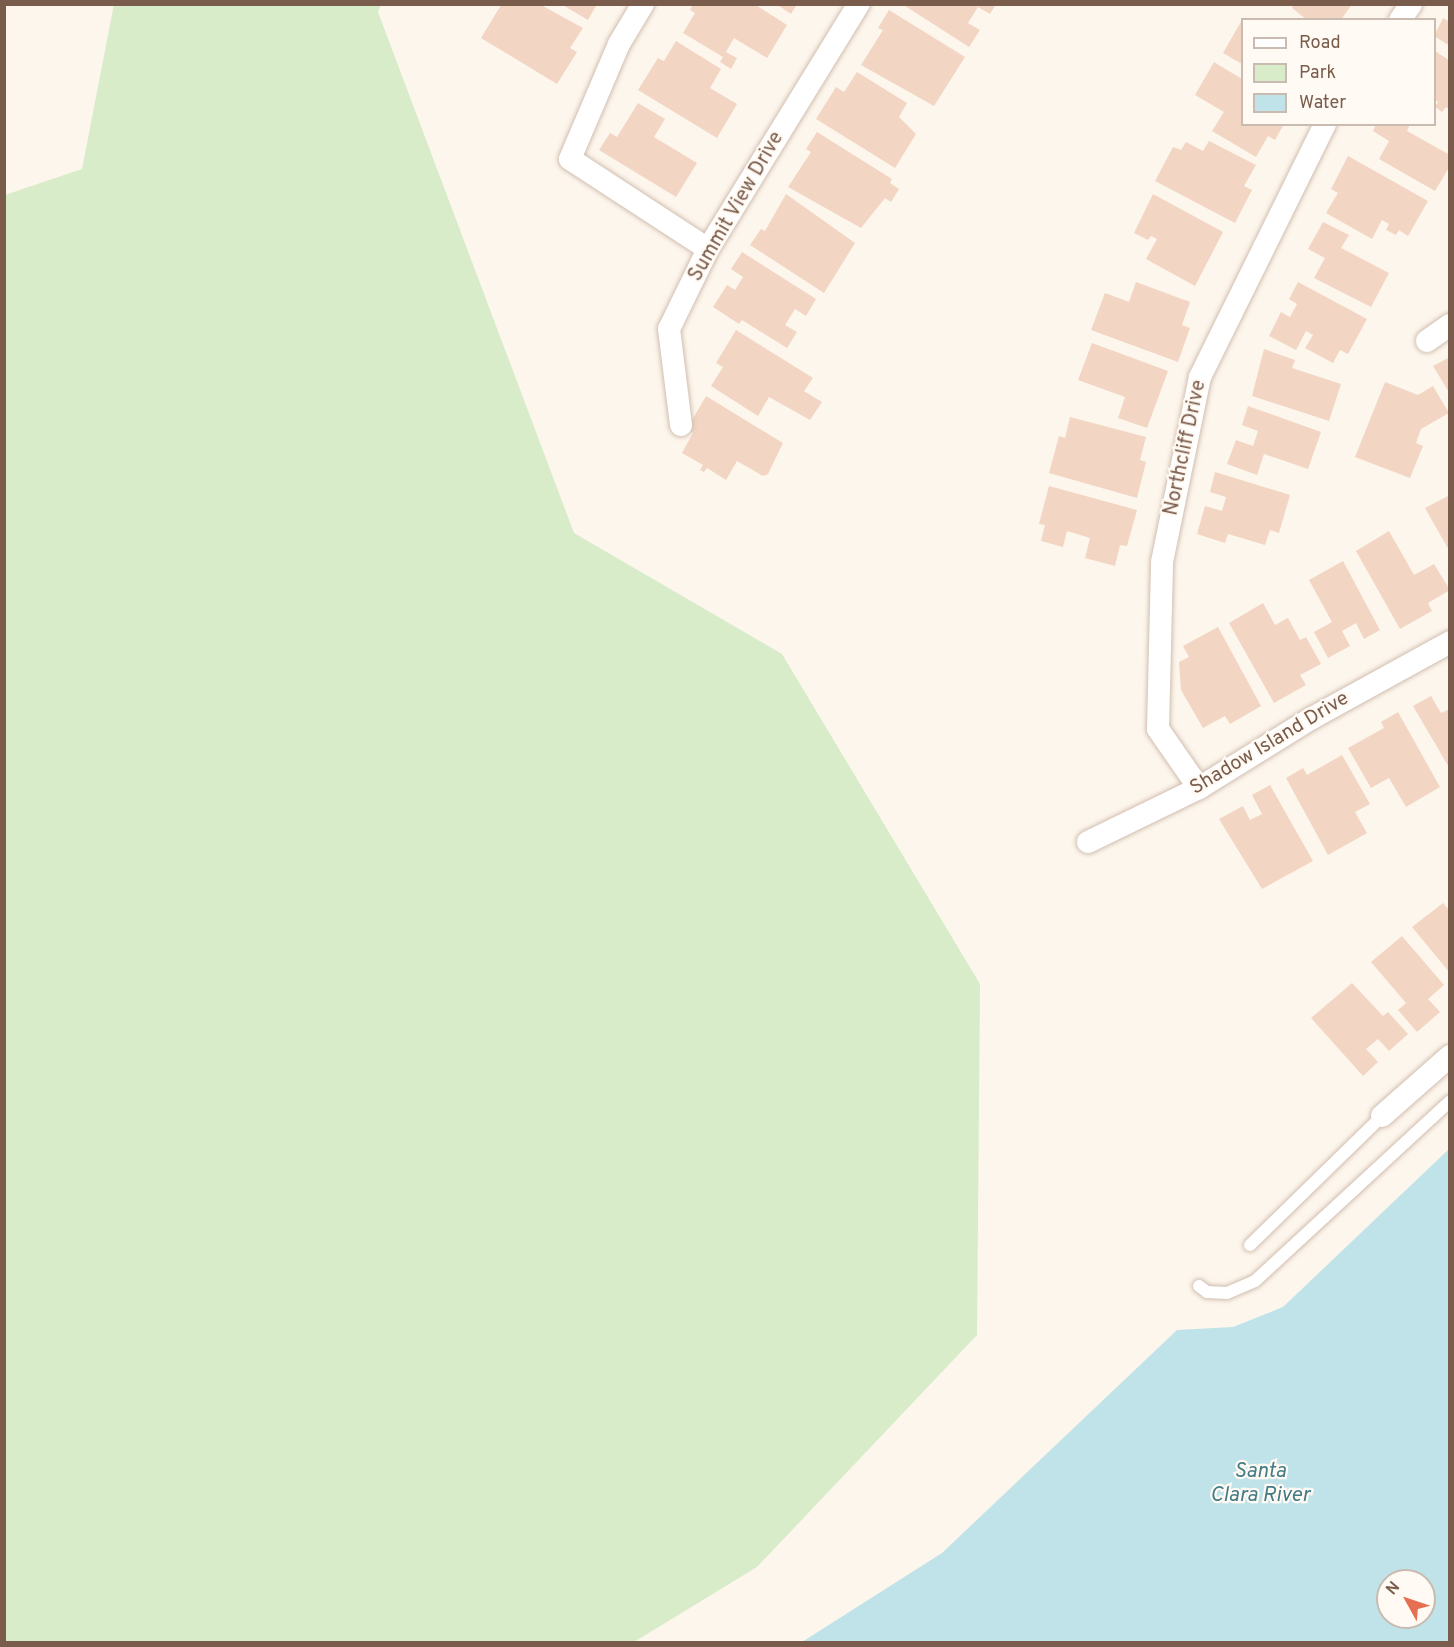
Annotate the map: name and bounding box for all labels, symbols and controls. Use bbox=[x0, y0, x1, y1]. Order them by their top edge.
legend bbox=[1241, 18, 1436, 126]
text: Road bbox=[1299, 32, 1341, 55]
text: Park bbox=[1299, 62, 1336, 85]
text: Water bbox=[1299, 92, 1346, 115]
street label: Summit View Drive bbox=[684, 127, 790, 287]
street label: Northcliff Drive bbox=[1160, 378, 1212, 518]
street label: Shadow Island Drive bbox=[1186, 687, 1354, 801]
water label: Santa Clara River bbox=[1210, 1459, 1310, 1509]
north arrow bbox=[1376, 1569, 1436, 1629]
text: N bbox=[1382, 1578, 1405, 1600]

